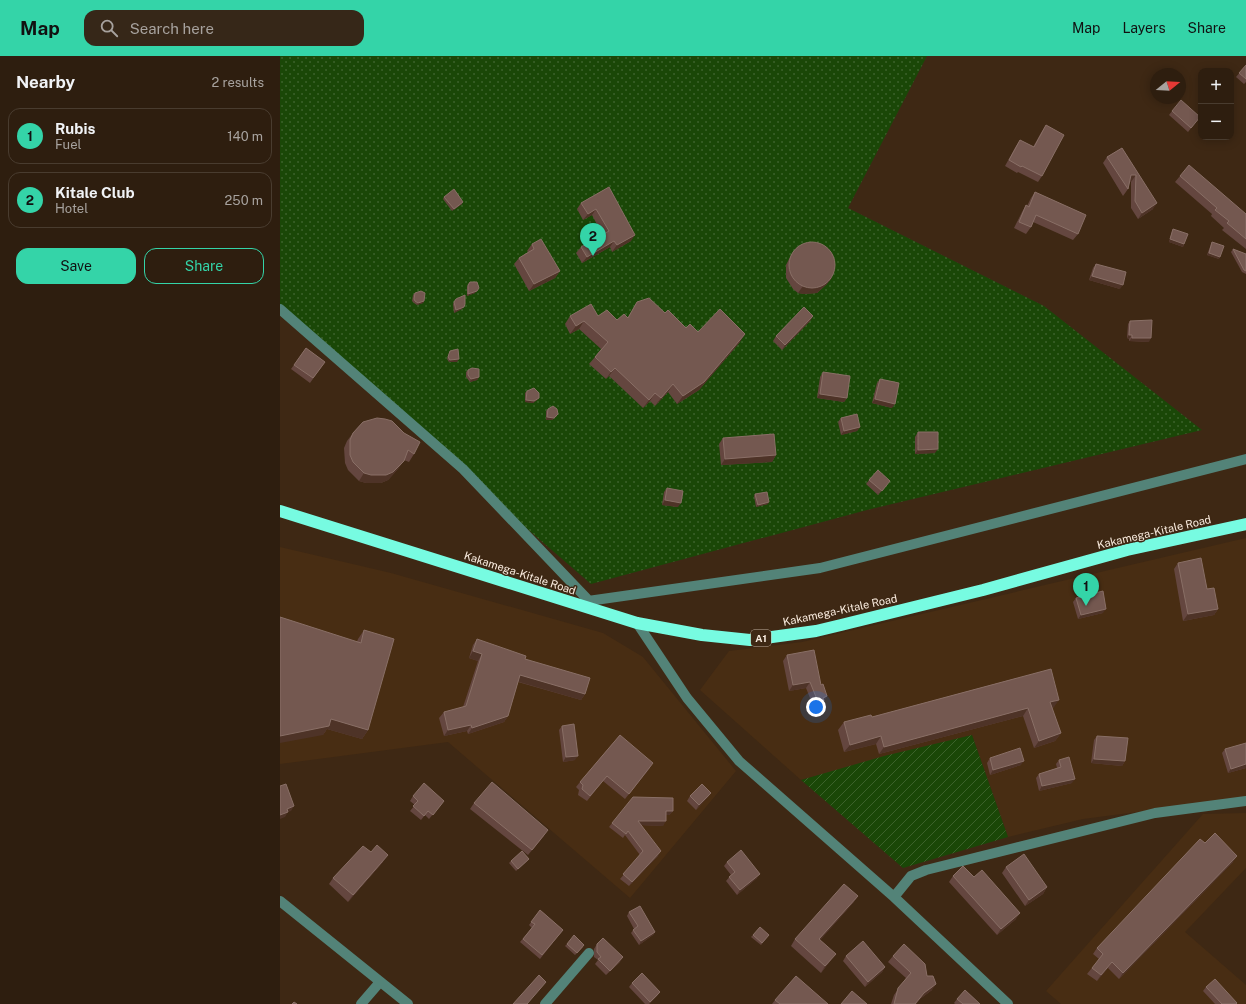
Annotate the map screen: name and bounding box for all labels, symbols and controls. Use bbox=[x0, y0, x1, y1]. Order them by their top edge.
search box bbox=[84, 10, 364, 46]
text: Map bbox=[20, 17, 60, 39]
icon: search bbox=[98, 17, 120, 39]
text: Search here bbox=[130, 20, 214, 37]
text: Map bbox=[1072, 20, 1100, 36]
text: Layers bbox=[1122, 20, 1166, 36]
text: Share bbox=[1188, 20, 1226, 36]
north arrow bbox=[1150, 68, 1186, 104]
map controls bbox=[1198, 68, 1234, 140]
button: + bbox=[1198, 68, 1234, 104]
text: Nearby bbox=[16, 72, 75, 92]
text: 2 results bbox=[212, 75, 264, 90]
button: − bbox=[1198, 104, 1234, 140]
text: Rubis bbox=[55, 120, 95, 137]
text: 1 bbox=[27, 129, 33, 144]
text: 140 m bbox=[227, 129, 263, 144]
text: Fuel bbox=[55, 137, 81, 152]
text: Kitale Club bbox=[55, 184, 135, 201]
text: 2 bbox=[26, 193, 34, 208]
text: 250 m bbox=[225, 193, 263, 208]
text: Hotel bbox=[55, 201, 88, 216]
pin: 2 bbox=[580, 223, 606, 256]
button: Save bbox=[16, 248, 136, 284]
button: Share bbox=[144, 248, 264, 284]
street label: Kakamega-Kitale Road bbox=[1096, 513, 1212, 551]
street label: Kakamega-Kitale Road bbox=[463, 549, 577, 597]
pin: 1 bbox=[1073, 573, 1099, 606]
street label: Kakamega-Kitale Road bbox=[782, 592, 898, 628]
road number: A1 bbox=[751, 630, 771, 646]
your location bbox=[806, 697, 826, 717]

